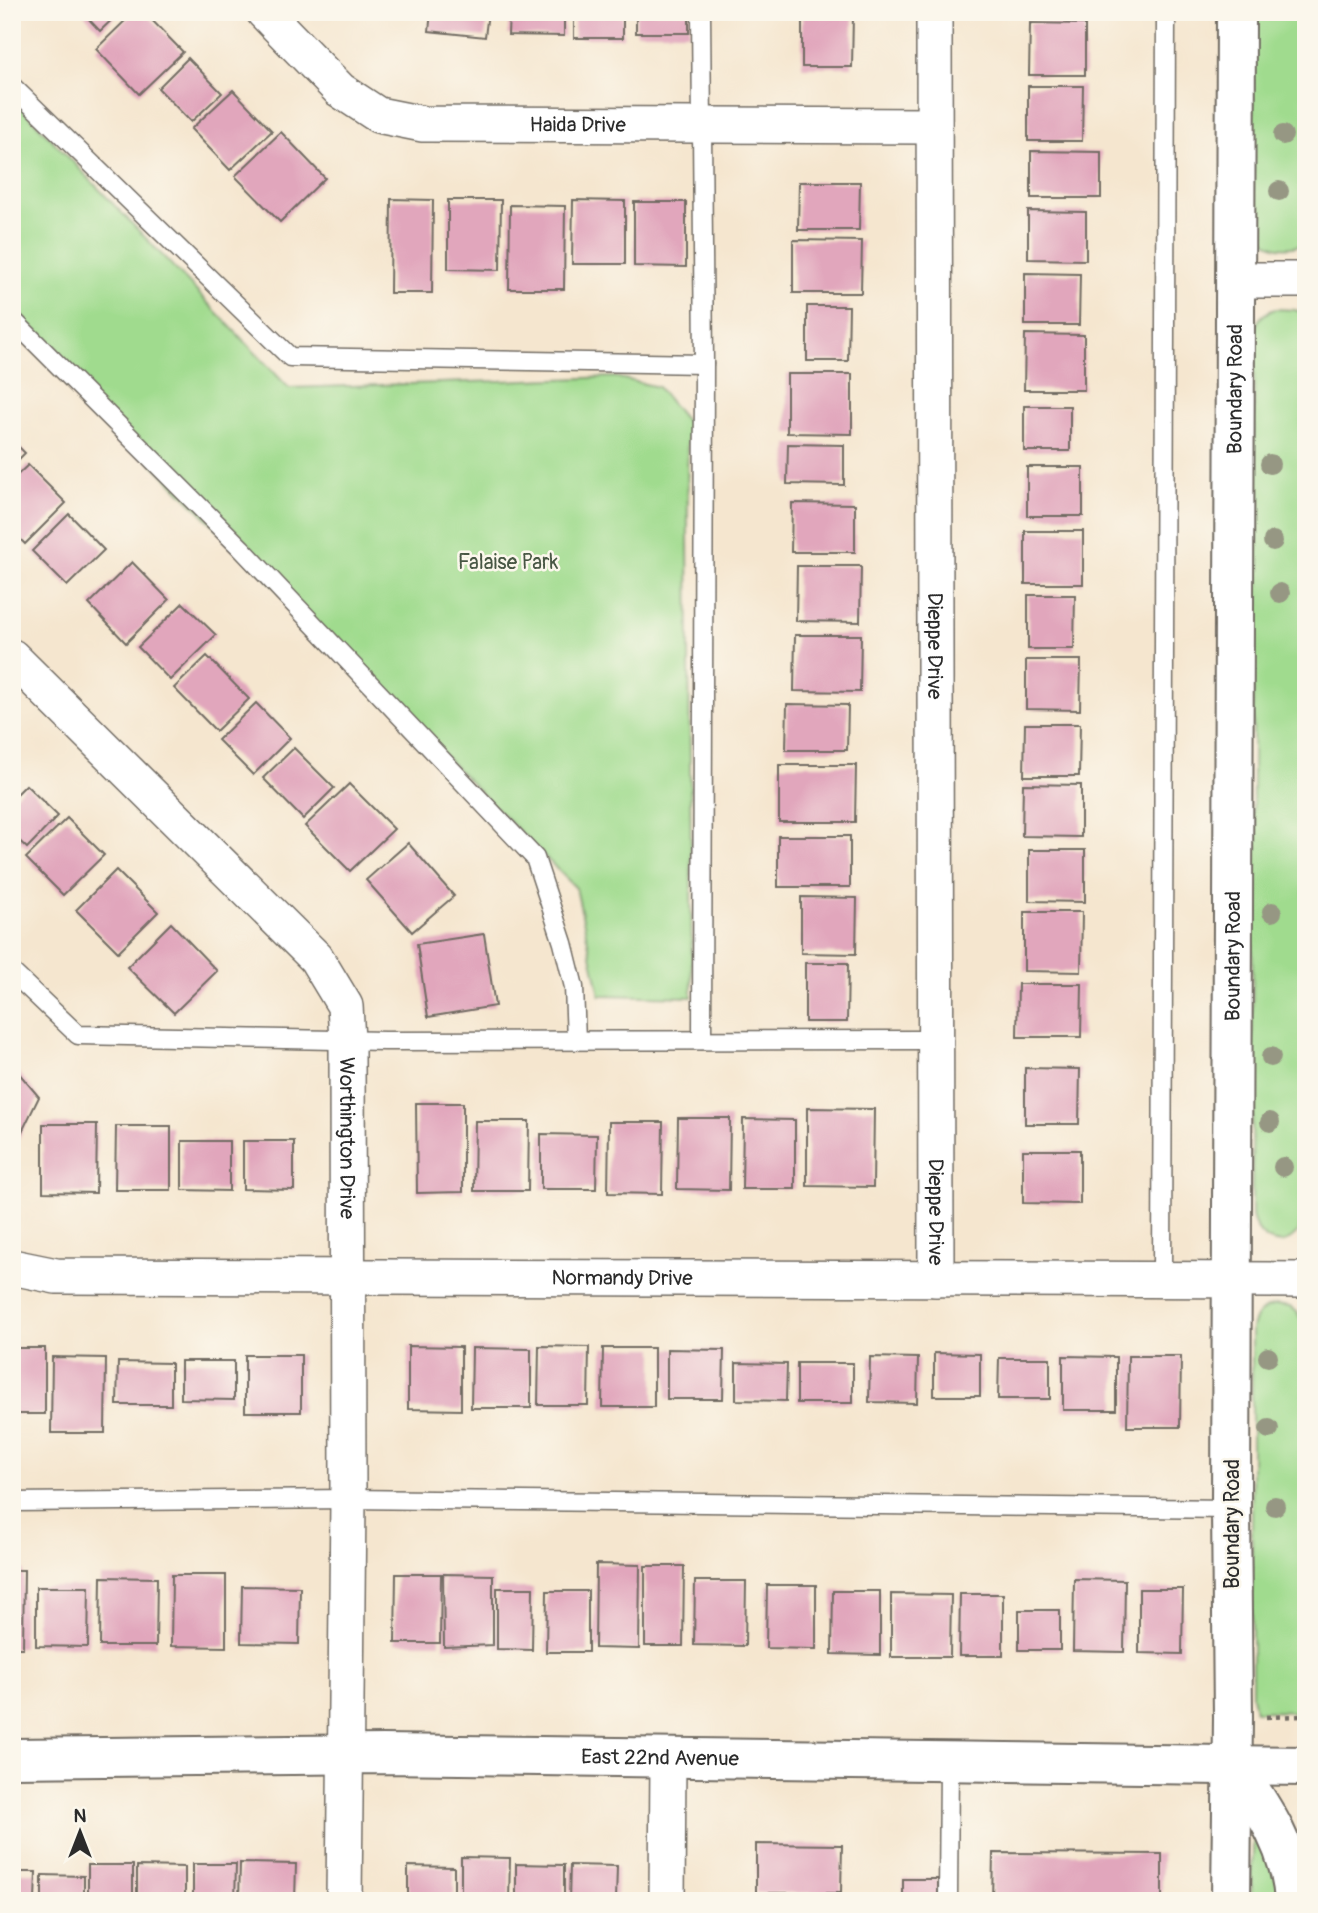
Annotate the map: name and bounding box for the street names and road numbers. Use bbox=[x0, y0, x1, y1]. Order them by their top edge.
street label: Haida Drive bbox=[530, 111, 627, 138]
street label: Boundary Road bbox=[1221, 324, 1248, 454]
street label: Dieppe Drive bbox=[921, 593, 949, 700]
street label: Boundary Road bbox=[1219, 891, 1247, 1021]
street label: Worthington Drive bbox=[334, 1057, 361, 1220]
street label: Dieppe Drive bbox=[922, 1159, 949, 1266]
street label: Normandy Drive bbox=[551, 1264, 693, 1292]
street label: Boundary Road bbox=[1219, 1459, 1246, 1589]
street label: East 22nd Avenue bbox=[581, 1743, 740, 1772]

